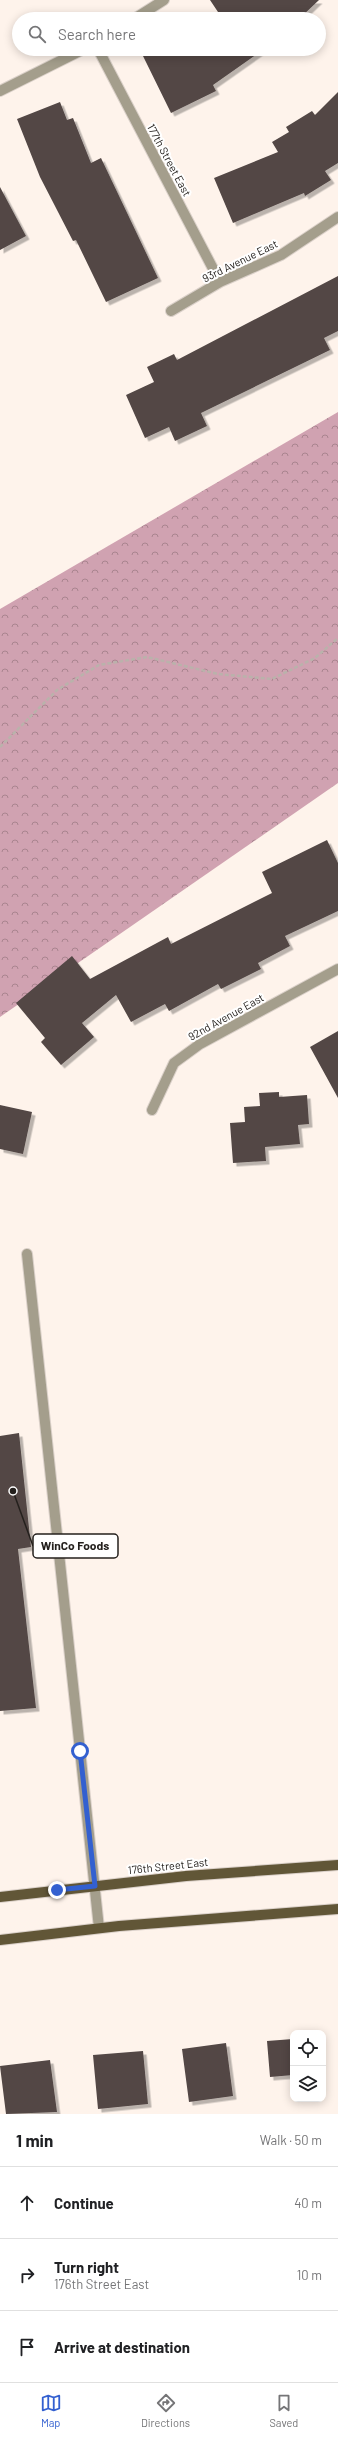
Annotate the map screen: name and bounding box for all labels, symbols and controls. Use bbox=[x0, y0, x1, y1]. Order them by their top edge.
search box bbox=[12, 12, 326, 56]
icon: search bbox=[26, 23, 48, 45]
text: Search here bbox=[58, 25, 136, 43]
street label: 177th Street East bbox=[145, 121, 194, 198]
street label: 93rd Avenue East bbox=[200, 237, 280, 284]
street label: 92nd Avenue East bbox=[186, 990, 266, 1043]
callout: WinCo Foods bbox=[33, 1534, 118, 1558]
text: WinCo Foods bbox=[41, 1538, 109, 1552]
route start bbox=[71, 1742, 89, 1760]
street label: 176th Street East bbox=[127, 1855, 209, 1876]
route end bbox=[48, 1881, 66, 1899]
map controls bbox=[290, 2030, 326, 2102]
button: locate bbox=[290, 2030, 326, 2066]
button: layers bbox=[290, 2066, 326, 2102]
text: 1 min bbox=[16, 2130, 53, 2150]
text: Walk · 50 m bbox=[260, 2132, 322, 2148]
icon: ahead bbox=[16, 2192, 38, 2214]
text: Continue bbox=[54, 2194, 114, 2212]
text: 40 m bbox=[294, 2195, 322, 2211]
text: Turn right bbox=[54, 2258, 119, 2276]
icon: right bbox=[16, 2264, 38, 2286]
text: 10 m bbox=[297, 2267, 322, 2283]
text: 176th Street East bbox=[54, 2276, 149, 2292]
icon: arrive bbox=[16, 2336, 38, 2358]
text: Arrive at destination bbox=[54, 2338, 190, 2356]
tab: Map bbox=[40, 2392, 62, 2429]
tab: Directions bbox=[141, 2392, 190, 2429]
tab: Saved bbox=[269, 2392, 298, 2429]

